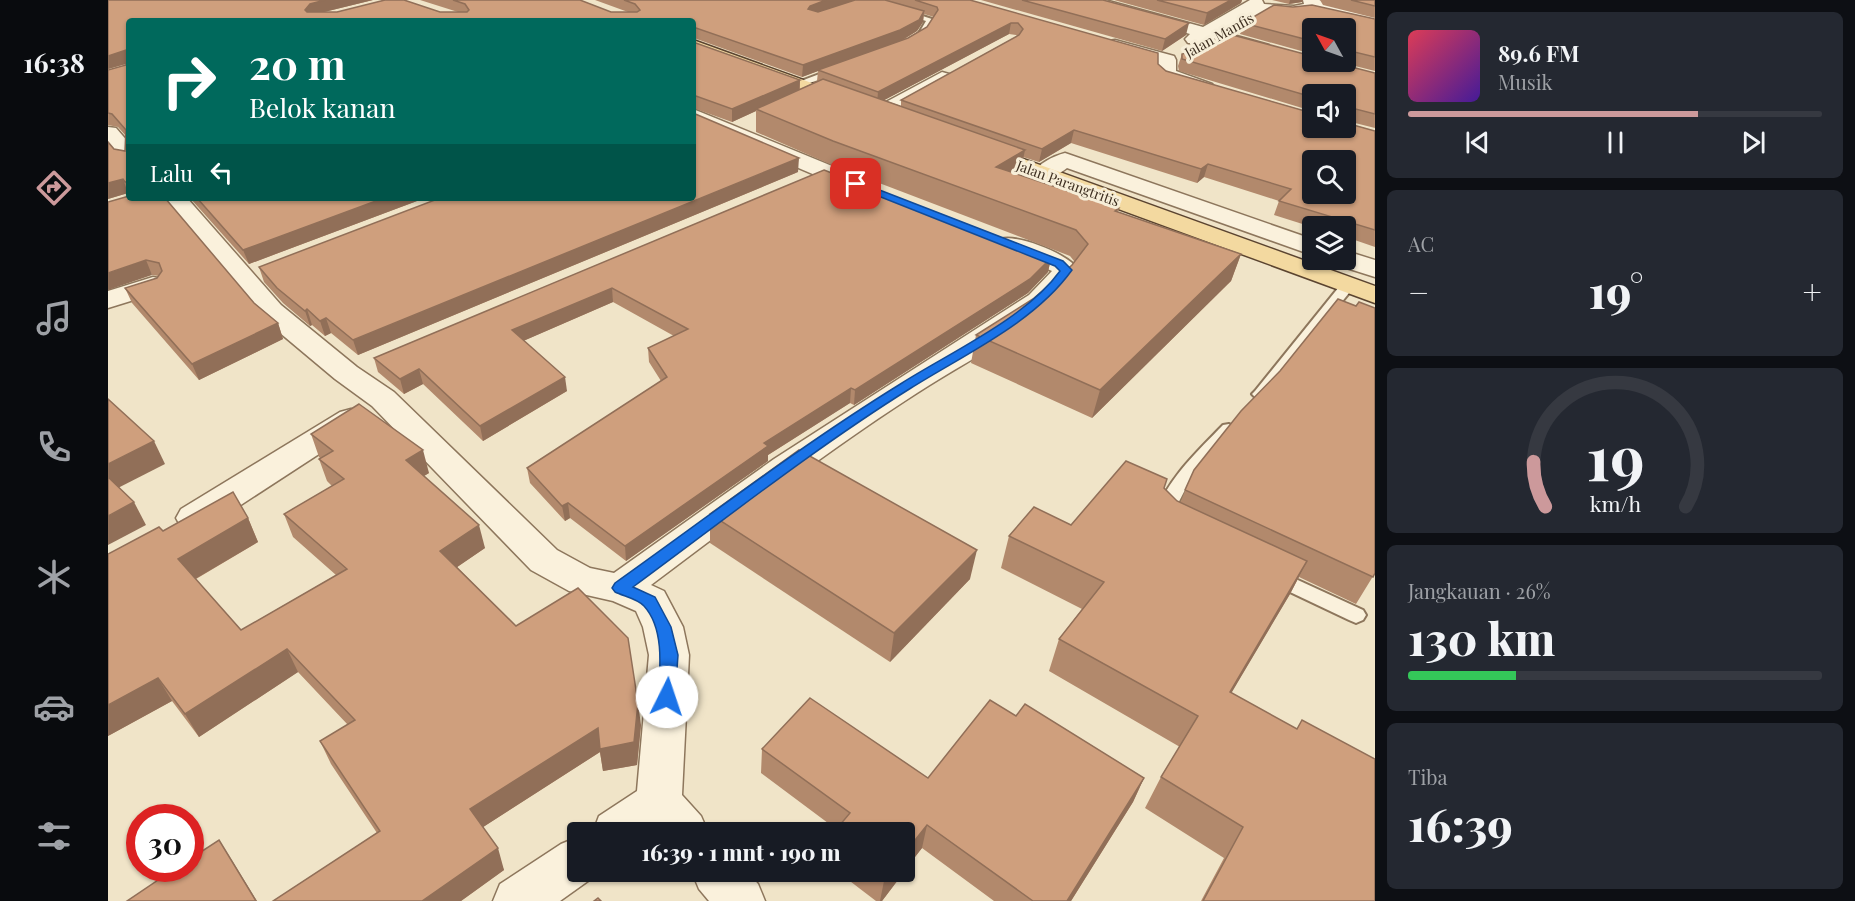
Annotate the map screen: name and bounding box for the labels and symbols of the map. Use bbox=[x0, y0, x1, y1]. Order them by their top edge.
street label: Jalan Manfis bbox=[1180, 8, 1257, 62]
north arrow bbox=[1302, 18, 1356, 72]
street label: Jalan Parangtritis bbox=[1013, 155, 1122, 210]
pin bbox=[830, 158, 881, 209]
position arrow bbox=[635, 665, 699, 729]
speed limit sign: 30 bbox=[126, 804, 204, 882]

